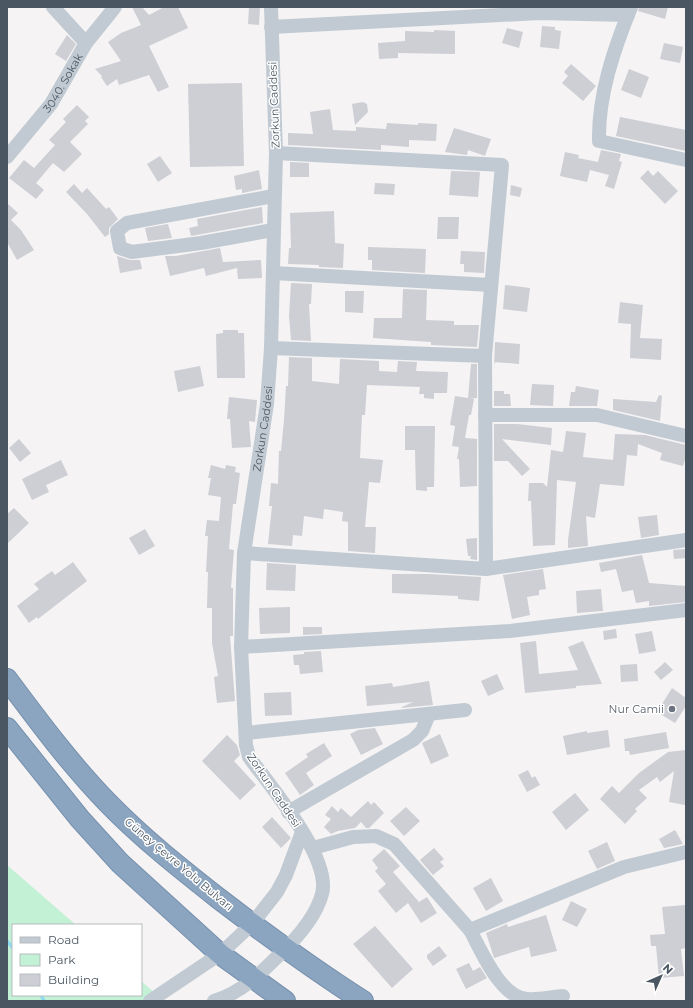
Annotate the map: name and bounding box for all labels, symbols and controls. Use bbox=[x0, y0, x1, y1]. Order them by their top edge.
street label: 3040. Sokak bbox=[40, 50, 86, 115]
street label: Zorkun Caddesi bbox=[265, 62, 283, 148]
street label: Zorkun Caddesi bbox=[250, 385, 275, 473]
place label: Nur Camii bbox=[609, 702, 664, 716]
marker: Nur Camii bbox=[667, 704, 677, 714]
street label: Zorkun Caddesi bbox=[244, 750, 304, 830]
street label: Güney Çevre Yolu Bulvarı bbox=[122, 815, 236, 913]
legend bbox=[12, 924, 142, 996]
text: Road bbox=[48, 932, 79, 947]
text: Park bbox=[48, 952, 76, 967]
north arrow bbox=[641, 956, 681, 996]
text: N bbox=[660, 961, 676, 977]
text: Building bbox=[48, 972, 99, 987]

